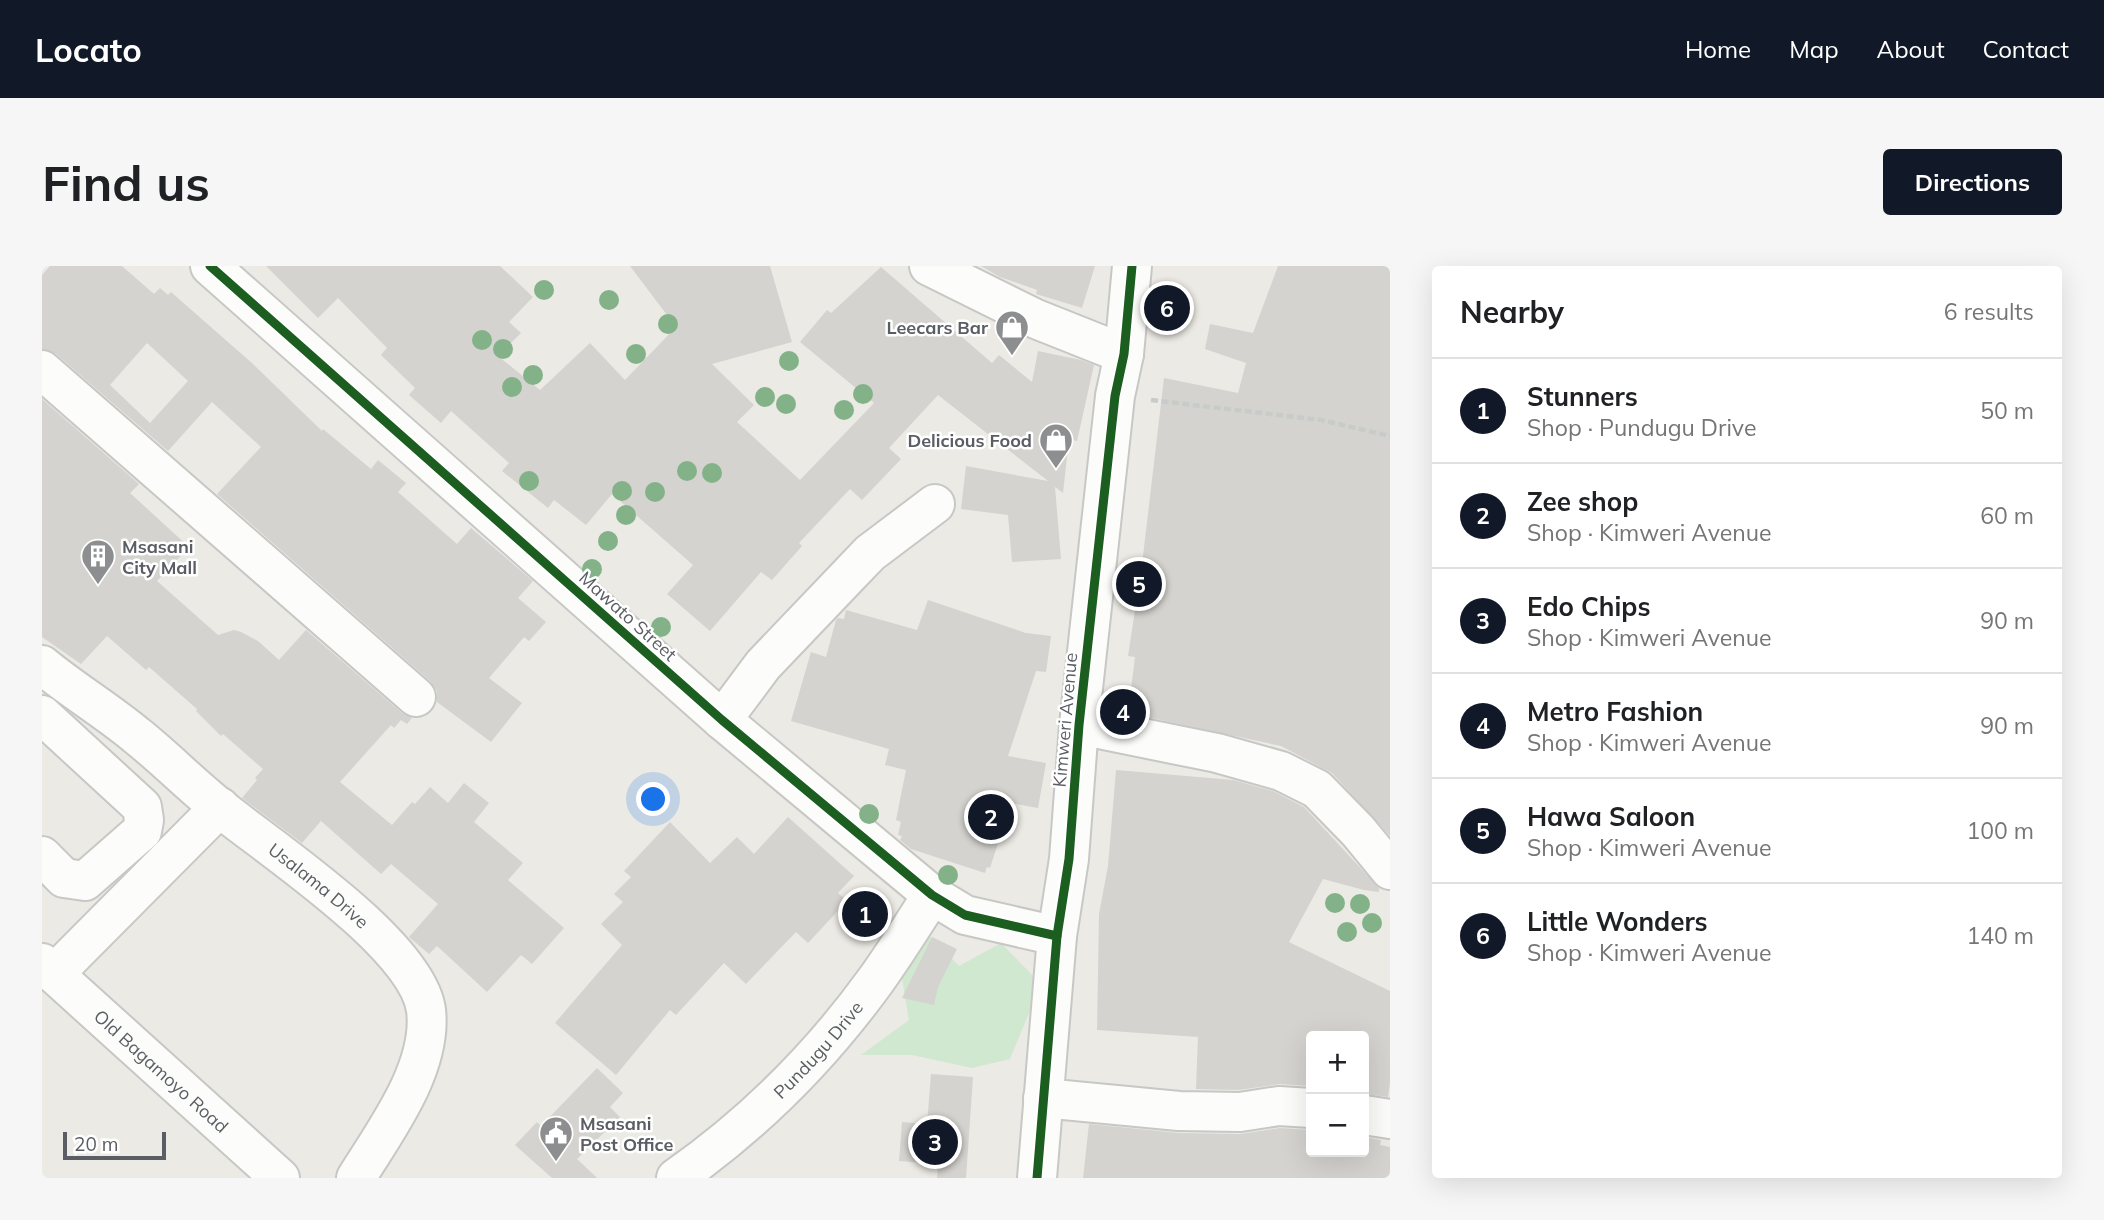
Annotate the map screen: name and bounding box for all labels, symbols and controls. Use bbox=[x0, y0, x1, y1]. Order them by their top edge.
text: Locato bbox=[35, 29, 142, 70]
text: Home bbox=[1685, 34, 1751, 64]
text: Map bbox=[1789, 34, 1839, 64]
text: About bbox=[1877, 34, 1945, 64]
text: Contact bbox=[1983, 34, 2069, 64]
button: Directions bbox=[1883, 149, 2062, 215]
text: Find us bbox=[42, 152, 210, 213]
pin: 6 bbox=[1144, 282, 1190, 334]
text: Nearby bbox=[1460, 293, 1564, 331]
text: 6 results bbox=[1944, 297, 2034, 326]
shop icon: Leecars Bar bbox=[993, 308, 1031, 357]
place label: Leecars Bar bbox=[887, 316, 989, 339]
text: Stunners bbox=[1527, 380, 1638, 413]
text: 1 bbox=[1476, 396, 1490, 425]
text: 50 m bbox=[1980, 396, 2034, 425]
text: Shop · Pundugu Drive bbox=[1527, 413, 1756, 442]
shop icon: Delicious Food bbox=[1037, 421, 1075, 470]
place label: Delicious Food bbox=[907, 429, 1032, 452]
text: Zee shop bbox=[1527, 485, 1638, 518]
text: 2 bbox=[1476, 501, 1490, 530]
text: 60 m bbox=[1980, 501, 2034, 530]
text: Shop · Kimweri Avenue bbox=[1527, 518, 1771, 547]
place label: Msasani City Mall bbox=[122, 535, 197, 579]
building icon: Msasani City Mall bbox=[79, 537, 117, 586]
pin: 5 bbox=[1116, 558, 1162, 610]
street label: Mawato Street bbox=[574, 566, 682, 666]
text: Edo Chips bbox=[1527, 590, 1650, 623]
text: 3 bbox=[1476, 606, 1490, 635]
text: 90 m bbox=[1980, 606, 2034, 635]
text: Shop · Kimweri Avenue bbox=[1527, 623, 1771, 652]
street label: Kimweri Avenue bbox=[1048, 652, 1082, 788]
pin: 4 bbox=[1100, 686, 1146, 738]
text: Metro Fashion bbox=[1527, 695, 1703, 728]
text: 4 bbox=[1476, 711, 1490, 740]
text: 90 m bbox=[1980, 711, 2034, 740]
text: Shop · Kimweri Avenue bbox=[1527, 728, 1771, 757]
your location bbox=[636, 782, 670, 816]
pin: 2 bbox=[968, 791, 1014, 843]
text: Hawa Saloon bbox=[1527, 800, 1695, 833]
text: 5 bbox=[1476, 816, 1490, 845]
text: 100 m bbox=[1966, 816, 2034, 845]
text: Shop · Kimweri Avenue bbox=[1527, 833, 1771, 862]
street label: Usalama Drive bbox=[264, 837, 374, 933]
pin: 1 bbox=[842, 888, 888, 940]
text: Little Wonders bbox=[1527, 905, 1708, 938]
text: 6 bbox=[1476, 921, 1490, 950]
text: 140 m bbox=[1966, 921, 2034, 950]
text: Shop · Kimweri Avenue bbox=[1527, 938, 1771, 967]
street label: Pundugu Drive bbox=[768, 996, 868, 1103]
street label: Old Bagamoyo Road bbox=[90, 1004, 233, 1137]
map controls bbox=[1306, 1031, 1369, 1157]
button: + bbox=[1306, 1031, 1369, 1094]
button: − bbox=[1306, 1094, 1369, 1157]
place label: Msasani Post Office bbox=[580, 1112, 673, 1156]
public building icon: Msasani Post Office bbox=[537, 1114, 575, 1163]
pin: 3 bbox=[912, 1116, 958, 1168]
scale bar bbox=[63, 1129, 166, 1161]
text: 20 m bbox=[74, 1132, 118, 1156]

